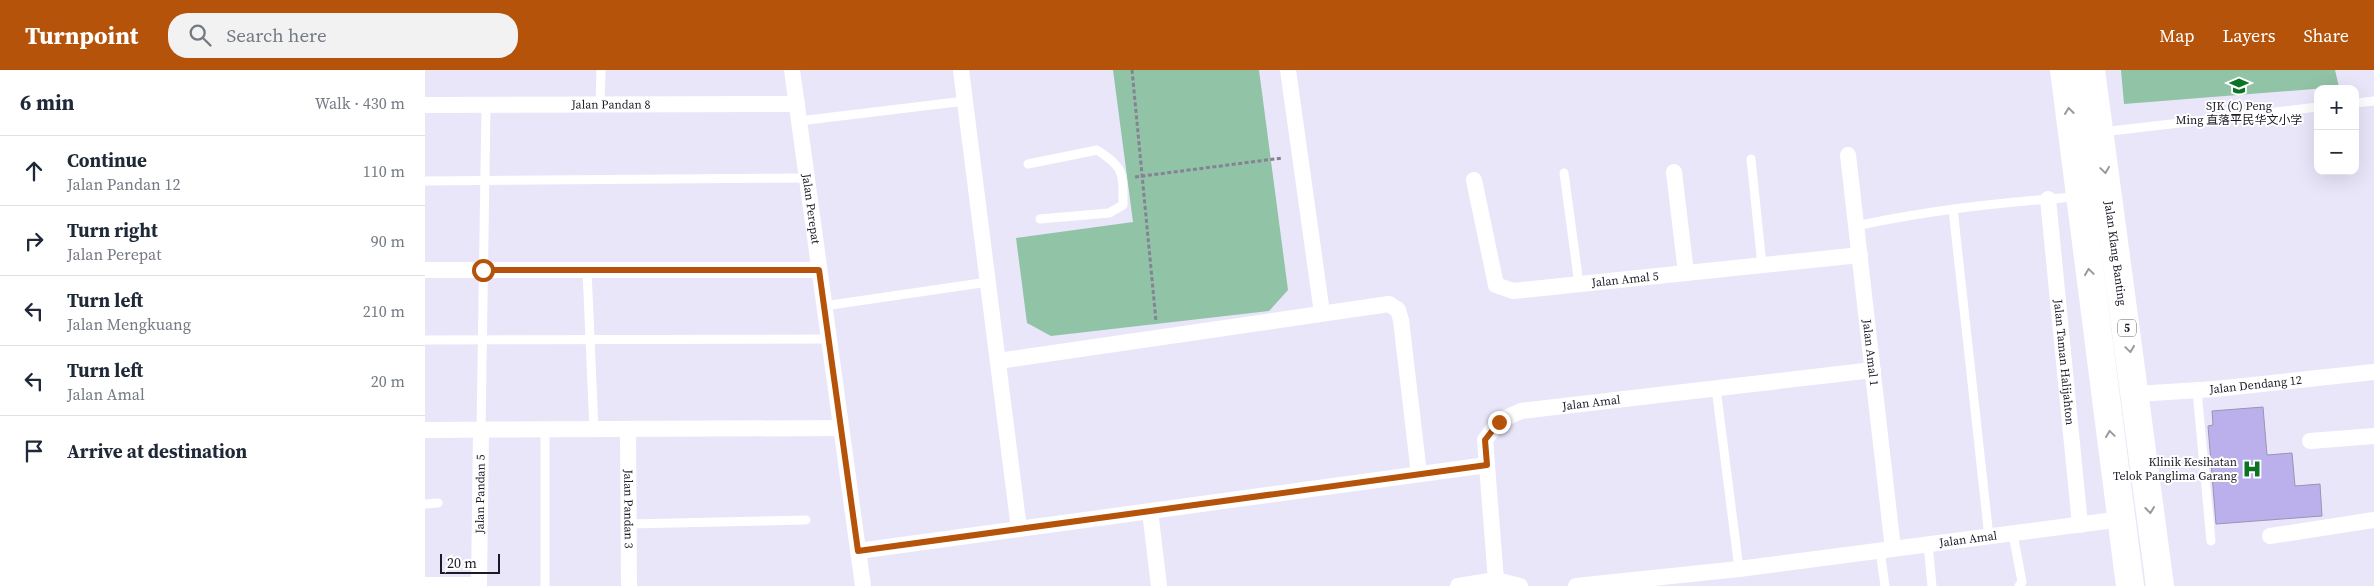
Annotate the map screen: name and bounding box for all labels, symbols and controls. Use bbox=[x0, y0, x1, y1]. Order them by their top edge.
search box bbox=[168, 13, 518, 58]
text: Turnpoint bbox=[25, 19, 138, 52]
icon: search bbox=[186, 21, 214, 49]
text: Search here bbox=[226, 22, 327, 48]
text: Map bbox=[2159, 23, 2194, 48]
text: Layers bbox=[2222, 23, 2275, 48]
text: Share bbox=[2303, 23, 2349, 48]
school or university icon: SJK (C) Peng Ming 直落平民华文小学 bbox=[2228, 75, 2250, 97]
map controls bbox=[2314, 85, 2359, 175]
button: + bbox=[2314, 85, 2359, 130]
text: 6 min bbox=[20, 88, 75, 117]
text: Walk · 430 m bbox=[315, 92, 405, 114]
street label: Jalan Pandan 8 bbox=[570, 96, 651, 113]
place label: SJK (C) Peng Ming 直落平民华文小学 bbox=[2176, 98, 2302, 128]
one-way arrow bbox=[2064, 107, 2075, 115]
button: − bbox=[2314, 130, 2359, 175]
text: Continue bbox=[67, 147, 147, 173]
icon: ahead bbox=[20, 157, 48, 185]
text: 110 m bbox=[363, 160, 405, 182]
one-way arrow bbox=[2099, 167, 2110, 175]
street label: Jalan Perepat bbox=[798, 172, 824, 245]
text: Jalan Pandan 12 bbox=[67, 173, 180, 195]
street label: Jalan Klang Banting bbox=[2100, 199, 2130, 307]
text: Turn right bbox=[67, 217, 158, 243]
icon: right bbox=[20, 227, 48, 255]
text: 90 m bbox=[371, 230, 405, 252]
text: Jalan Perepat bbox=[67, 243, 161, 265]
route start bbox=[472, 259, 495, 282]
street label: Jalan Amal 5 bbox=[1590, 268, 1659, 291]
one-way arrow bbox=[2084, 268, 2095, 276]
text: Turn left bbox=[67, 287, 143, 313]
icon: left bbox=[20, 297, 48, 325]
street label: Jalan Taman Halijahton bbox=[2050, 298, 2078, 426]
text: 210 m bbox=[363, 300, 405, 322]
text: Jalan Mengkuang bbox=[67, 313, 191, 335]
street label: Jalan Amal 1 bbox=[1859, 317, 1882, 387]
road number: 5 bbox=[2118, 320, 2136, 336]
one-way arrow bbox=[2124, 344, 2134, 353]
text: Turn left bbox=[67, 357, 143, 383]
icon: left bbox=[20, 367, 48, 395]
text: 20 m bbox=[371, 370, 405, 392]
street label: Jalan Dendang 12 bbox=[2208, 372, 2303, 397]
text: Jalan Amal bbox=[67, 383, 145, 405]
street label: Jalan Amal bbox=[1560, 391, 1622, 414]
route end bbox=[1488, 411, 1511, 434]
one-way arrow bbox=[2105, 429, 2116, 437]
icon: arrive bbox=[20, 437, 48, 465]
text: Arrive at destination bbox=[67, 438, 247, 464]
street label: Jalan Pandan 5 bbox=[472, 454, 489, 535]
place label: Klinik Kesihatan Telok Panglima Garang bbox=[2113, 454, 2237, 484]
hospital icon: Klinik Kesihatan Telok Panglima Garang bbox=[2241, 458, 2263, 480]
street label: Jalan Pandan 3 bbox=[620, 468, 637, 549]
one-way arrow bbox=[2144, 506, 2155, 514]
street label: Jalan Amal bbox=[1937, 527, 1999, 551]
scale bar bbox=[440, 551, 500, 574]
text: 20 m bbox=[447, 553, 477, 573]

